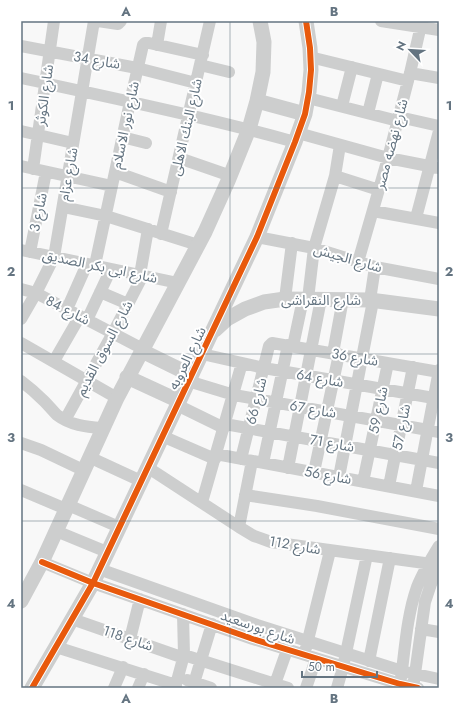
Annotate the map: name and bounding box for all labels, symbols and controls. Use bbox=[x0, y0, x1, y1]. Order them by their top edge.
text: A bbox=[120, 2, 131, 21]
text: B bbox=[330, 2, 339, 21]
north arrow bbox=[390, 30, 430, 70]
text: N bbox=[392, 38, 410, 53]
street label: شارع 34 bbox=[72, 46, 122, 75]
street label: شارع الكوثر bbox=[30, 63, 59, 128]
street label: شارع البنك الاهلى bbox=[165, 76, 208, 178]
street label: شارع نور الاسلام bbox=[106, 79, 145, 171]
text: 1 bbox=[8, 96, 14, 115]
text: 1 bbox=[446, 96, 452, 115]
street label: شارع نهضه مصر bbox=[369, 97, 414, 193]
street label: شارع عزام bbox=[53, 146, 84, 202]
street label: شارع 3 bbox=[24, 191, 53, 233]
street label: شارع الجيش bbox=[311, 239, 385, 278]
street label: شارع ابى بكر الصديق bbox=[41, 244, 159, 289]
text: 2 bbox=[7, 262, 15, 281]
text: 2 bbox=[445, 262, 453, 281]
street label: شارع 84 bbox=[42, 290, 94, 331]
street label: شارع النقراشى bbox=[281, 290, 361, 311]
street label: شارع السوق القديم bbox=[70, 297, 138, 400]
street label: شارع العروبه bbox=[163, 323, 212, 393]
street label: شارع 36 bbox=[330, 343, 380, 372]
street label: شارع 64 bbox=[295, 364, 345, 393]
street label: شارع 66 bbox=[241, 375, 272, 427]
street label: شارع 59 bbox=[363, 385, 394, 436]
street label: شارع 67 bbox=[288, 395, 338, 424]
street label: شارع 57 bbox=[387, 402, 416, 452]
text: 3 bbox=[7, 428, 15, 447]
text: 3 bbox=[445, 428, 453, 447]
street label: شارع 71 bbox=[308, 429, 356, 458]
street label: شارع 56 bbox=[303, 461, 353, 490]
street label: شارع 112 bbox=[267, 531, 322, 560]
text: 4 bbox=[6, 594, 16, 613]
text: 4 bbox=[444, 594, 454, 613]
street label: شارع بورسعيد bbox=[218, 605, 298, 650]
street label: شارع 118 bbox=[100, 620, 156, 657]
scale bar bbox=[302, 653, 377, 679]
text: 50 m bbox=[308, 658, 335, 676]
text: A bbox=[120, 689, 131, 708]
text: B bbox=[330, 689, 339, 708]

